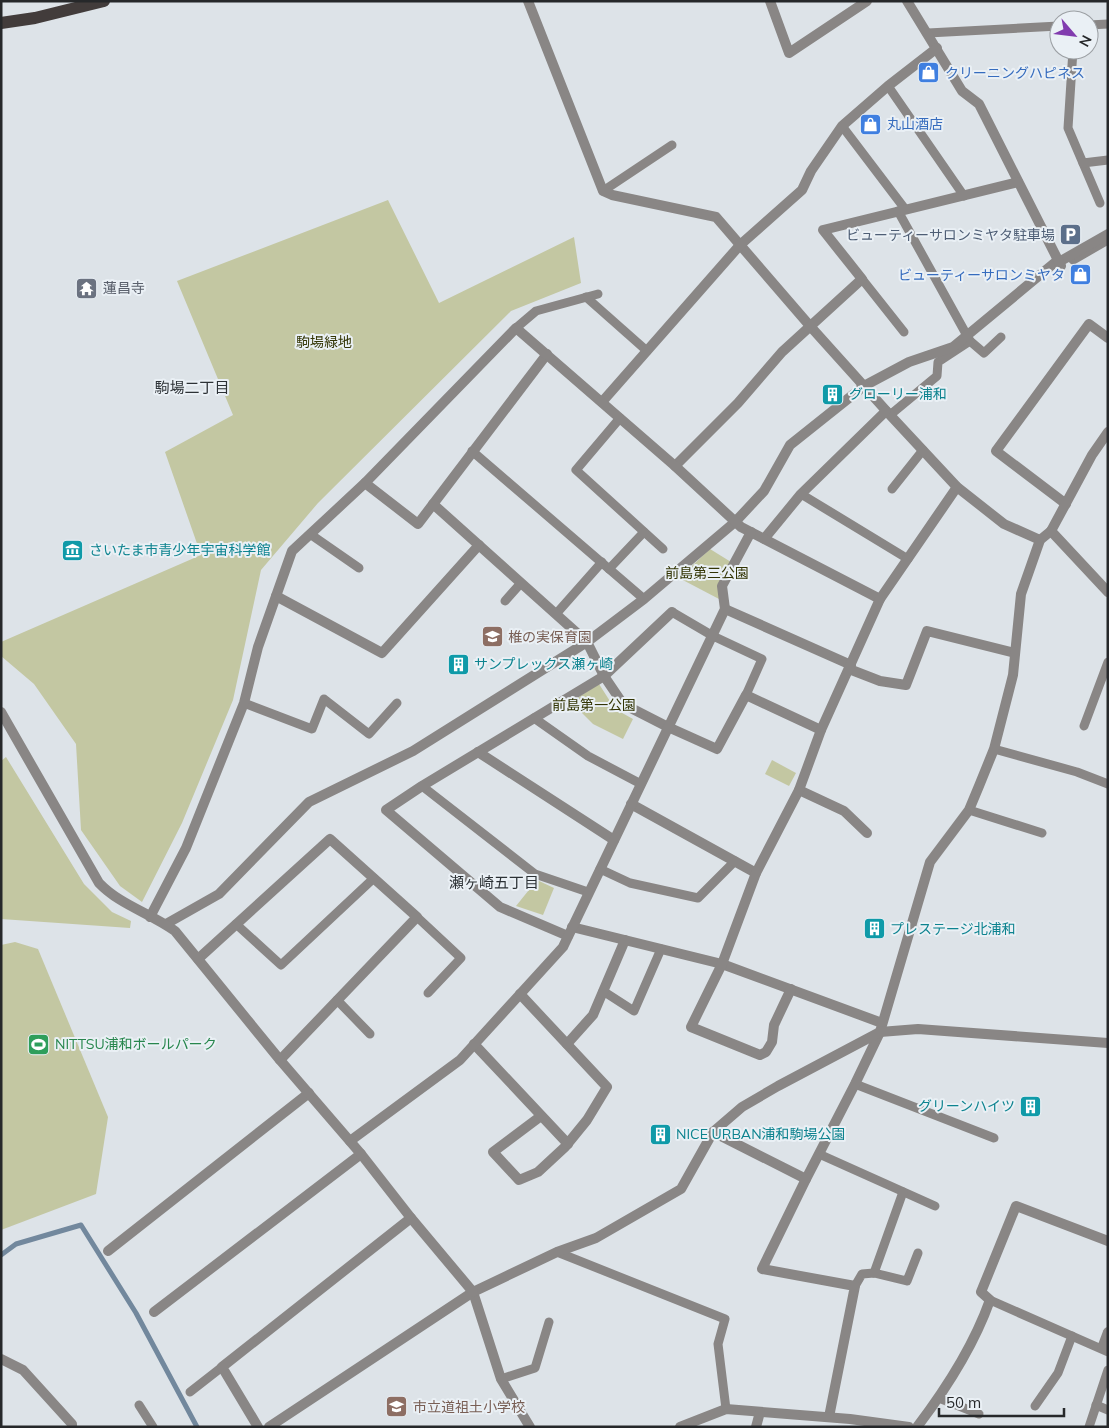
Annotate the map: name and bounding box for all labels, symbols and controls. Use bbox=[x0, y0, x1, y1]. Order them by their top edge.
north arrow bbox=[1049, 10, 1099, 60]
text: N bbox=[1075, 32, 1096, 50]
shop icon: クリーニングハピネス bbox=[917, 61, 941, 85]
place label: クリーニングハピネス bbox=[945, 64, 1085, 82]
shop icon: 丸山酒店 bbox=[859, 112, 883, 136]
place label: 丸山酒店 bbox=[887, 115, 943, 133]
parking icon: ビューティーサロンミヤタ駐車場 bbox=[1059, 223, 1083, 247]
place label: ビューティーサロンミヤタ駐車場 bbox=[846, 226, 1055, 244]
shop icon: ビューティーサロンミヤタ bbox=[1069, 263, 1093, 287]
place label: ビューティーサロンミヤタ bbox=[898, 266, 1065, 284]
temple icon: 蓮昌寺 bbox=[75, 276, 99, 300]
place label: 蓮昌寺 bbox=[103, 279, 145, 297]
park label: 駒場緑地 bbox=[296, 333, 352, 351]
district label: 駒場二丁目 bbox=[154, 378, 230, 397]
building icon: グローリー浦和 bbox=[821, 382, 845, 406]
place label: グローリー浦和 bbox=[849, 385, 947, 403]
museum icon: さいたま市青少年宇宙科学館 bbox=[61, 538, 85, 562]
place label: さいたま市青少年宇宙科学館 bbox=[89, 541, 271, 559]
park label: 前島第三公園 bbox=[665, 564, 749, 582]
school or university icon: 椎の実保育園 bbox=[480, 625, 504, 649]
place label: 椎の実保育園 bbox=[508, 628, 592, 646]
building icon: サンプレックス瀬ヶ崎 bbox=[446, 652, 470, 676]
place label: サンプレックス瀬ヶ崎 bbox=[474, 655, 613, 673]
park label: 前島第一公園 bbox=[552, 696, 636, 714]
district label: 瀬ヶ崎五丁目 bbox=[449, 873, 539, 892]
building icon: プレステージ北浦和 bbox=[862, 917, 886, 941]
place label: プレステージ北浦和 bbox=[890, 920, 1016, 938]
sports icon: NITTSU浦和ボールパーク bbox=[27, 1032, 51, 1056]
place label: NITTSU浦和ボールパーク bbox=[55, 1035, 217, 1053]
building icon: グリーンハイツ bbox=[1019, 1094, 1043, 1118]
place label: グリーンハイツ bbox=[918, 1097, 1015, 1115]
building icon: NICE URBAN浦和駒場公園 bbox=[648, 1122, 672, 1146]
place label: NICE URBAN浦和駒場公園 bbox=[676, 1125, 846, 1143]
scale bar bbox=[939, 1386, 1064, 1418]
text: 50 m bbox=[946, 1393, 981, 1412]
school or university icon: 市立道祖土小学校 bbox=[385, 1395, 409, 1419]
place label: 市立道祖土小学校 bbox=[413, 1398, 525, 1416]

